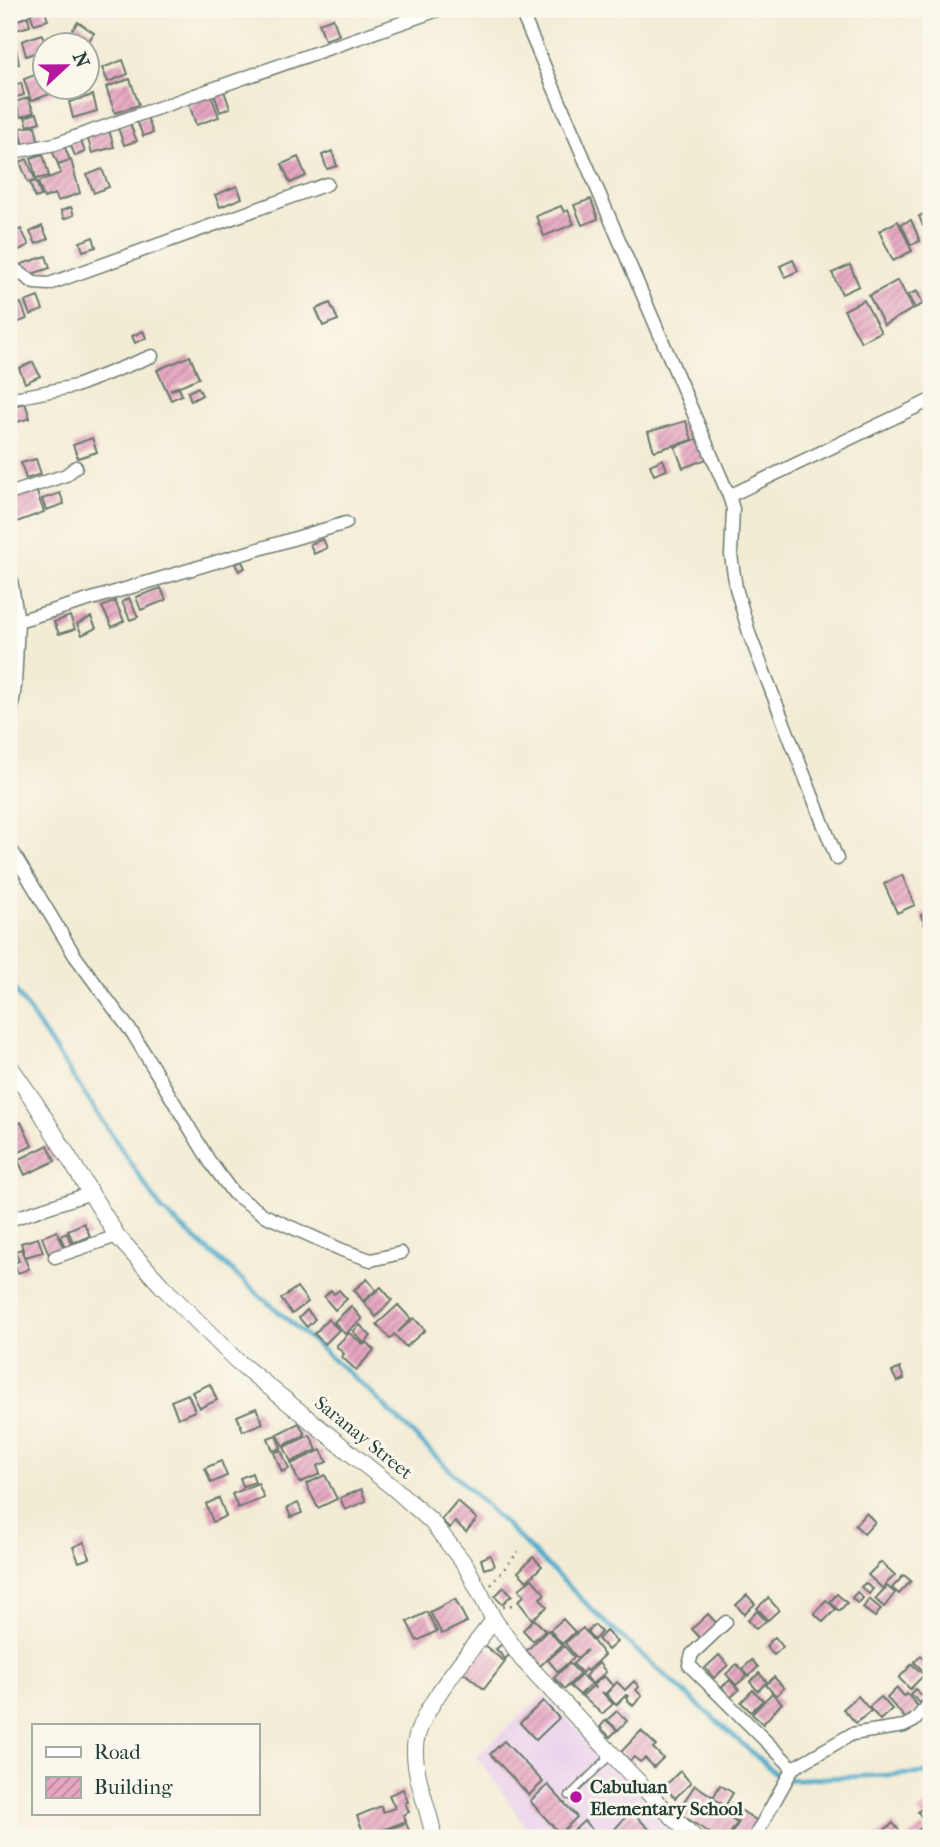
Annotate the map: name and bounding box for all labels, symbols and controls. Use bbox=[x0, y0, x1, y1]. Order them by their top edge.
north arrow bbox=[32, 32, 102, 102]
text: N bbox=[68, 49, 94, 71]
street label: Saranay Street bbox=[310, 1392, 417, 1484]
legend bbox=[32, 1724, 259, 1815]
text: Road bbox=[94, 1740, 141, 1764]
text: Building bbox=[94, 1775, 173, 1799]
place label: Cabuluan Elementary School bbox=[590, 1776, 744, 1820]
marker: Cabuluan Elementary School bbox=[568, 1789, 584, 1805]

